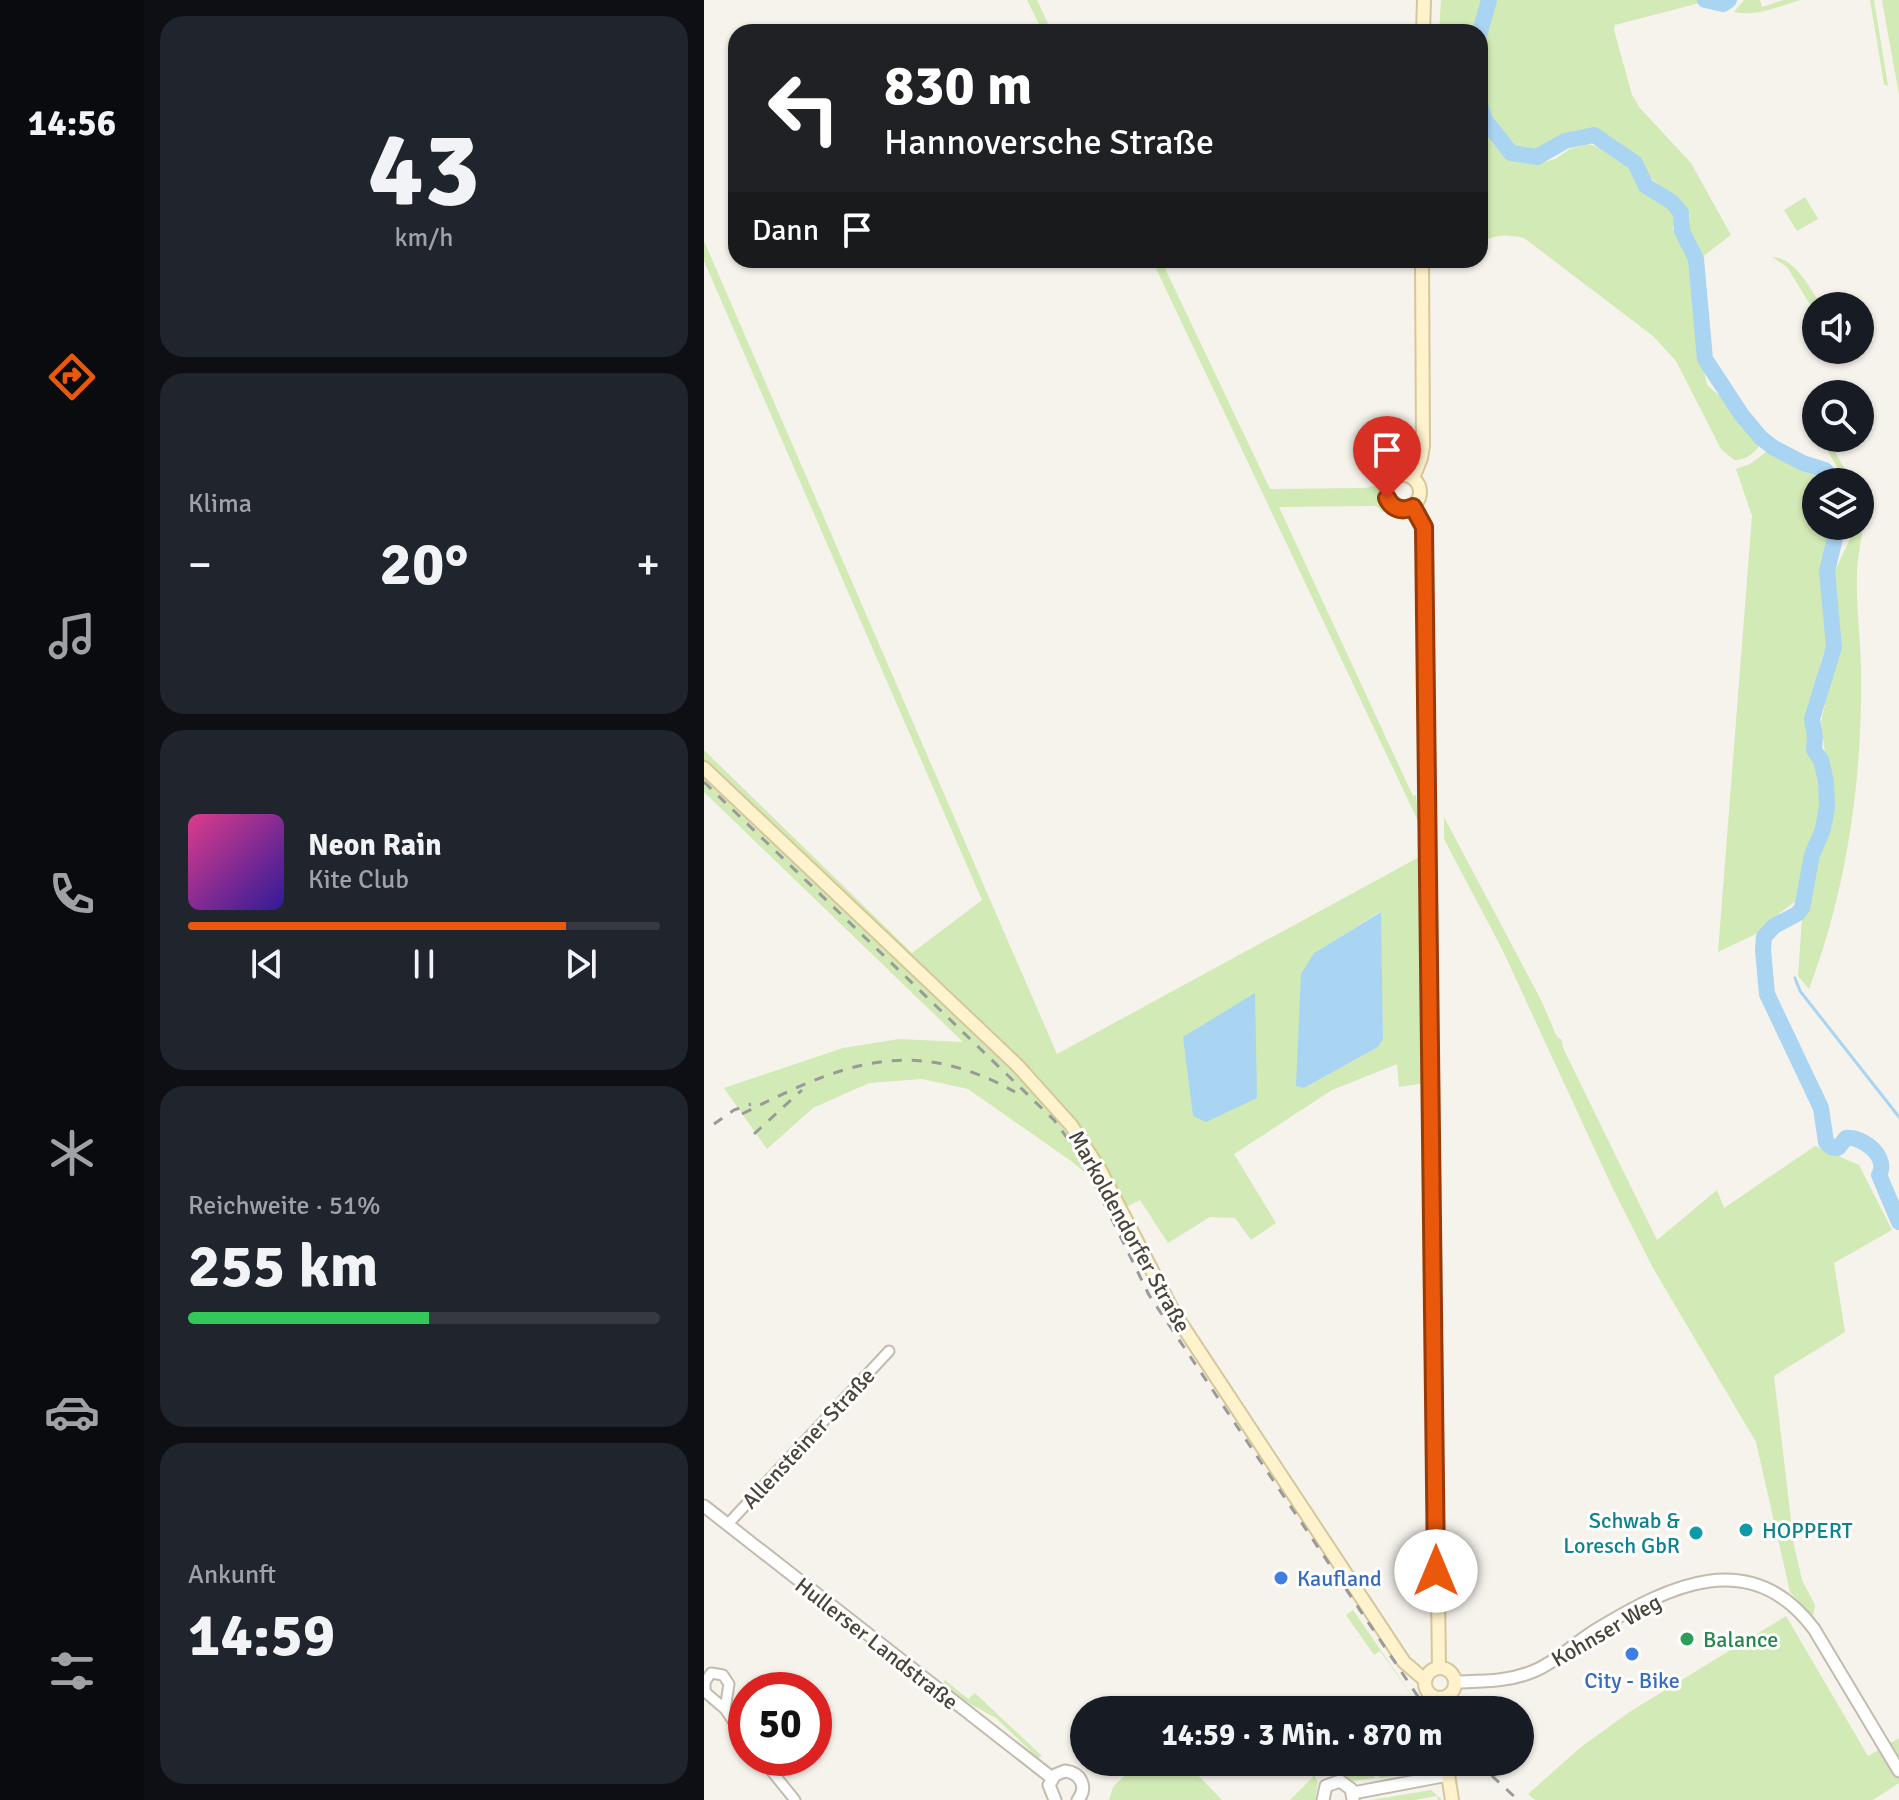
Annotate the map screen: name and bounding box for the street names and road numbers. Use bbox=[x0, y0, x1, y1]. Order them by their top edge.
street label: Markoldendorfer Straße bbox=[1063, 1126, 1196, 1337]
street label: Allensteiner Straße bbox=[736, 1362, 880, 1514]
street label: Hullerser Landstraße bbox=[790, 1571, 964, 1715]
street label: Kohnser Weg bbox=[1547, 1588, 1666, 1673]

